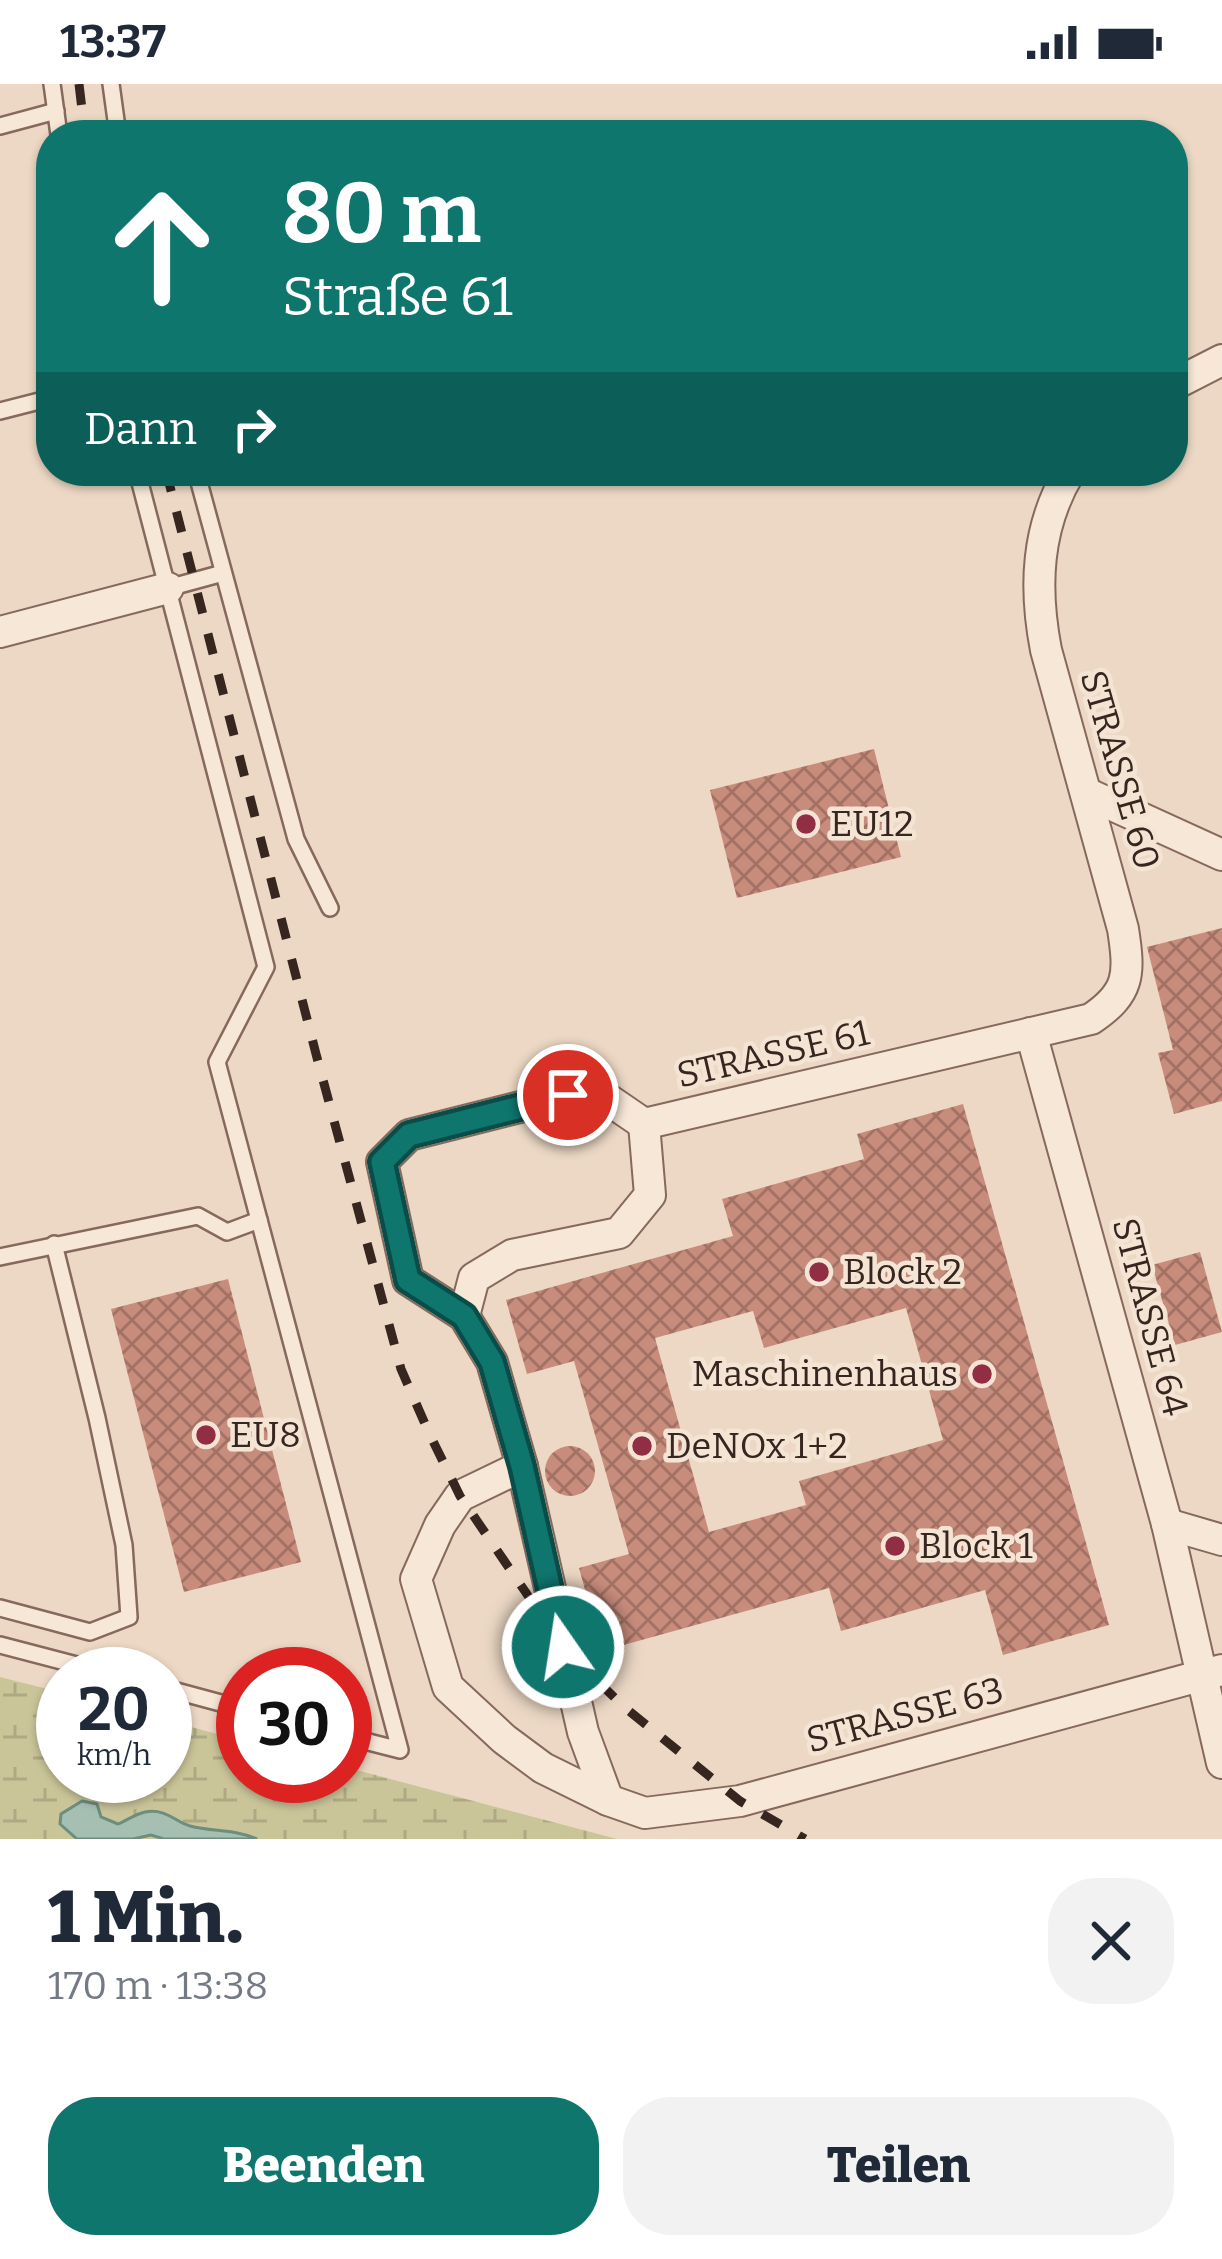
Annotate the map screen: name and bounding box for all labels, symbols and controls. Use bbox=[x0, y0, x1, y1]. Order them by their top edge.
text: 13:37 bbox=[60, 15, 166, 69]
text: 80 m bbox=[282, 163, 481, 264]
icon: ahead bbox=[84, 168, 240, 324]
text: Straße 61 bbox=[282, 265, 513, 329]
icon: right bbox=[221, 396, 287, 462]
text: Dann bbox=[84, 402, 197, 456]
street label: STRASSE 60 bbox=[1071, 665, 1169, 875]
place label: EU12 bbox=[830, 802, 914, 846]
marker: EU12 bbox=[793, 811, 819, 837]
street label: STRASSE 61 bbox=[673, 1010, 874, 1097]
pin bbox=[517, 1044, 619, 1146]
icon: arrive bbox=[535, 1062, 601, 1128]
street label: STRASSE 64 bbox=[1102, 1213, 1198, 1421]
place label: Block 2 bbox=[843, 1250, 962, 1294]
marker: Block 2 bbox=[806, 1259, 832, 1285]
place label: Maschinenhaus bbox=[692, 1352, 958, 1396]
marker: Maschinenhaus bbox=[969, 1361, 995, 1387]
place label: EU8 bbox=[230, 1413, 301, 1457]
marker: EU8 bbox=[193, 1422, 219, 1448]
place label: DeNOx 1+2 bbox=[666, 1424, 848, 1468]
marker: DeNOx 1+2 bbox=[629, 1433, 655, 1459]
place label: Block 1 bbox=[919, 1524, 1033, 1568]
marker: Block 1 bbox=[882, 1533, 908, 1559]
position arrow bbox=[500, 1584, 626, 1710]
speed limit sign: 30 bbox=[216, 1647, 372, 1803]
street label: STRASSE 63 bbox=[802, 1668, 1008, 1762]
text: 20 bbox=[78, 1674, 150, 1746]
text: km/h bbox=[77, 1737, 151, 1773]
text: 1 Min. bbox=[48, 1875, 243, 1961]
button: close bbox=[1048, 1878, 1174, 2004]
text: 170 m · 13:38 bbox=[48, 1963, 268, 2009]
button: Beenden bbox=[48, 2097, 599, 2235]
button: Teilen bbox=[623, 2097, 1174, 2235]

